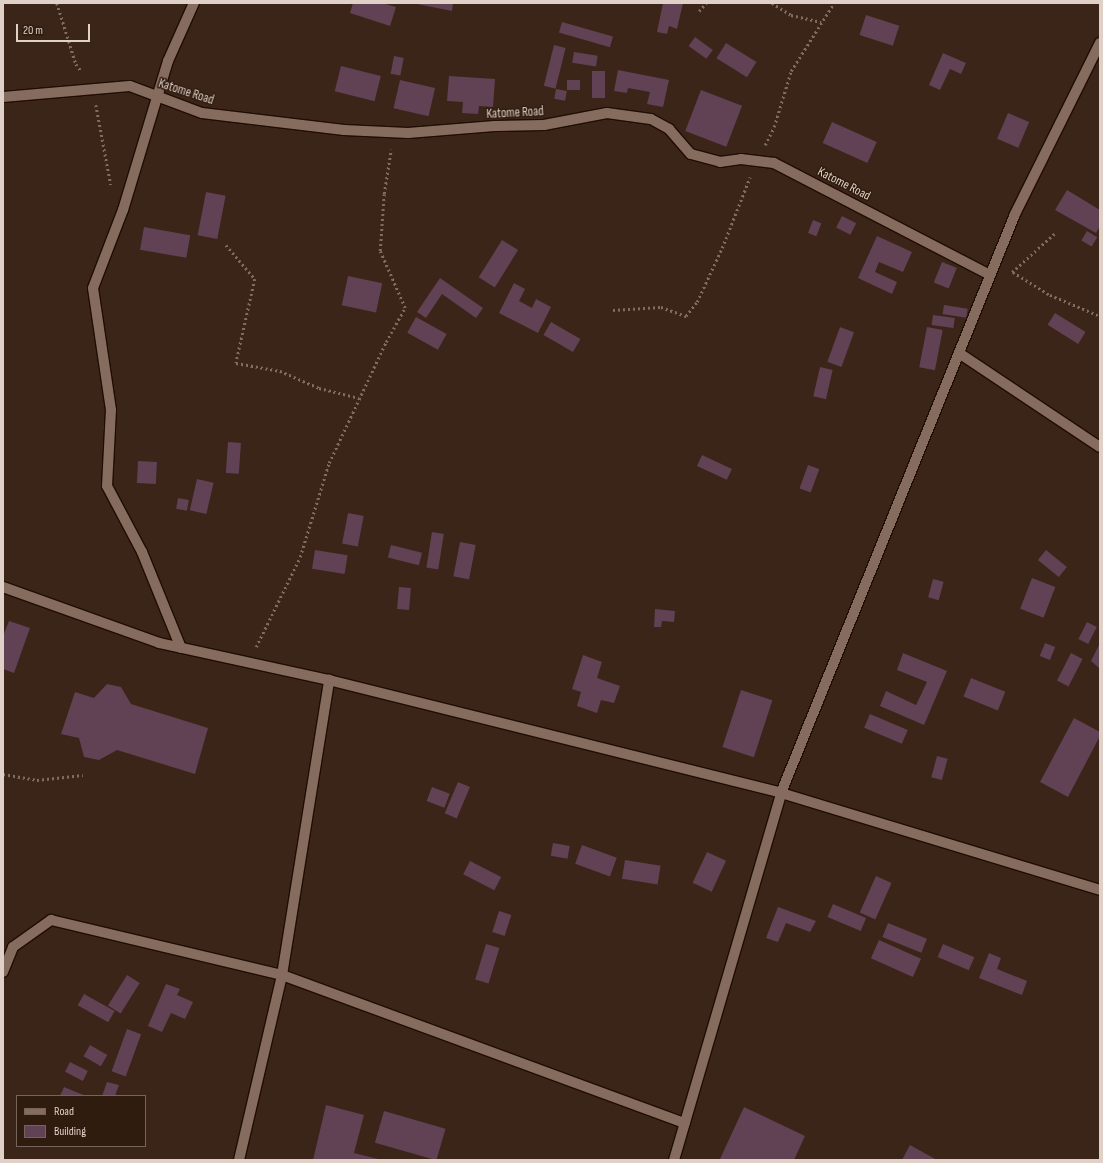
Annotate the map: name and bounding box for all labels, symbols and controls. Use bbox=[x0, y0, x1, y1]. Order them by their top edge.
scale bar bbox=[18, 16, 92, 42]
text: 20 m bbox=[23, 23, 43, 38]
street label: Katome Road bbox=[156, 76, 216, 108]
street label: Katome Road bbox=[486, 104, 544, 122]
street label: Katome Road bbox=[815, 164, 873, 204]
legend bbox=[16, 1095, 146, 1147]
text: Road bbox=[54, 1104, 74, 1119]
text: Building bbox=[54, 1124, 86, 1139]

